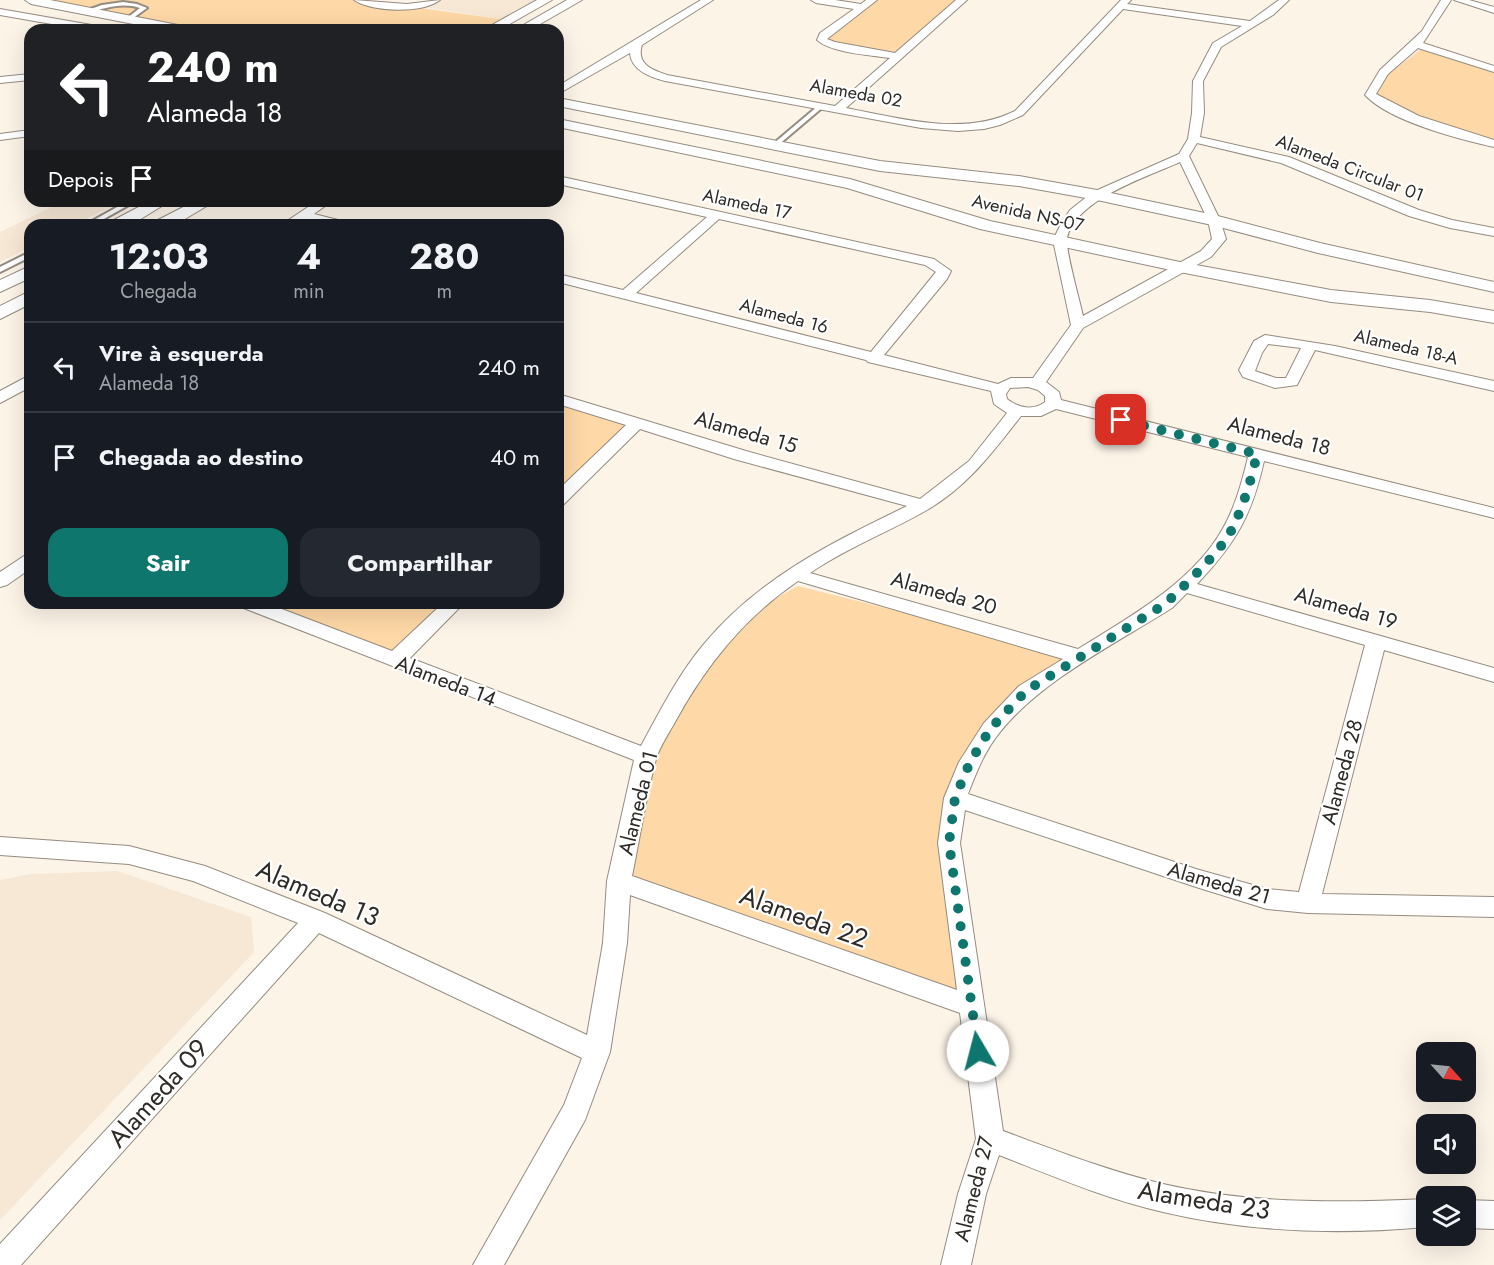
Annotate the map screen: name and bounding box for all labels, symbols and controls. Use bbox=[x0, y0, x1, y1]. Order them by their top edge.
text: 240 m bbox=[147, 37, 279, 98]
icon: left bbox=[48, 48, 126, 126]
street label: Alameda 02 bbox=[808, 72, 904, 114]
text: Alameda 18 bbox=[147, 93, 282, 132]
street label: Alameda Circular 01 bbox=[1272, 128, 1428, 208]
icon: arrive bbox=[125, 162, 158, 195]
text: Depois bbox=[48, 163, 113, 195]
street label: Alameda 17 bbox=[700, 182, 794, 226]
street label: Avenida NS-07 bbox=[969, 187, 1087, 239]
text: 12:03 bbox=[109, 230, 208, 282]
text: 4 bbox=[296, 230, 321, 282]
text: 280 bbox=[409, 230, 479, 282]
text: Chegada bbox=[120, 277, 197, 306]
text: min bbox=[293, 277, 324, 306]
text: m bbox=[436, 277, 452, 306]
street label: Alameda 16 bbox=[737, 292, 831, 340]
street label: Alameda 18-A bbox=[1351, 322, 1461, 372]
text: Vire à esquerda bbox=[99, 337, 264, 369]
icon: left bbox=[48, 351, 81, 384]
text: 240 m bbox=[478, 351, 540, 383]
text: Alameda 18 bbox=[99, 369, 199, 398]
pin bbox=[1095, 394, 1146, 445]
street label: Alameda 15 bbox=[691, 403, 801, 461]
icon: arrive bbox=[1104, 403, 1137, 436]
street label: Alameda 18 bbox=[1224, 409, 1334, 463]
icon: arrive bbox=[48, 441, 81, 474]
text: Chegada ao destino bbox=[99, 441, 303, 473]
text: 40 m bbox=[490, 441, 540, 473]
button: Sair bbox=[48, 528, 288, 597]
button: Compartilhar bbox=[300, 528, 540, 597]
street label: Alameda 20 bbox=[888, 564, 1000, 622]
street label: Alameda 19 bbox=[1291, 579, 1401, 637]
street label: Alameda 14 bbox=[391, 648, 501, 714]
street label: Alameda 28 bbox=[1314, 716, 1370, 828]
street label: Alameda 01 bbox=[611, 748, 665, 858]
street label: Alameda 13 bbox=[251, 850, 385, 936]
street label: Alameda 21 bbox=[1164, 854, 1274, 912]
street label: Alameda 22 bbox=[735, 876, 873, 958]
position arrow bbox=[946, 1019, 1010, 1083]
street label: Alameda 09 bbox=[99, 1030, 217, 1156]
north arrow bbox=[1416, 1042, 1476, 1102]
map controls bbox=[1416, 1042, 1476, 1246]
button: sound bbox=[1416, 1114, 1476, 1174]
street label: Alameda 27 bbox=[946, 1133, 1002, 1245]
street label: Alameda 23 bbox=[1135, 1171, 1273, 1229]
button: layers bbox=[1416, 1186, 1476, 1246]

